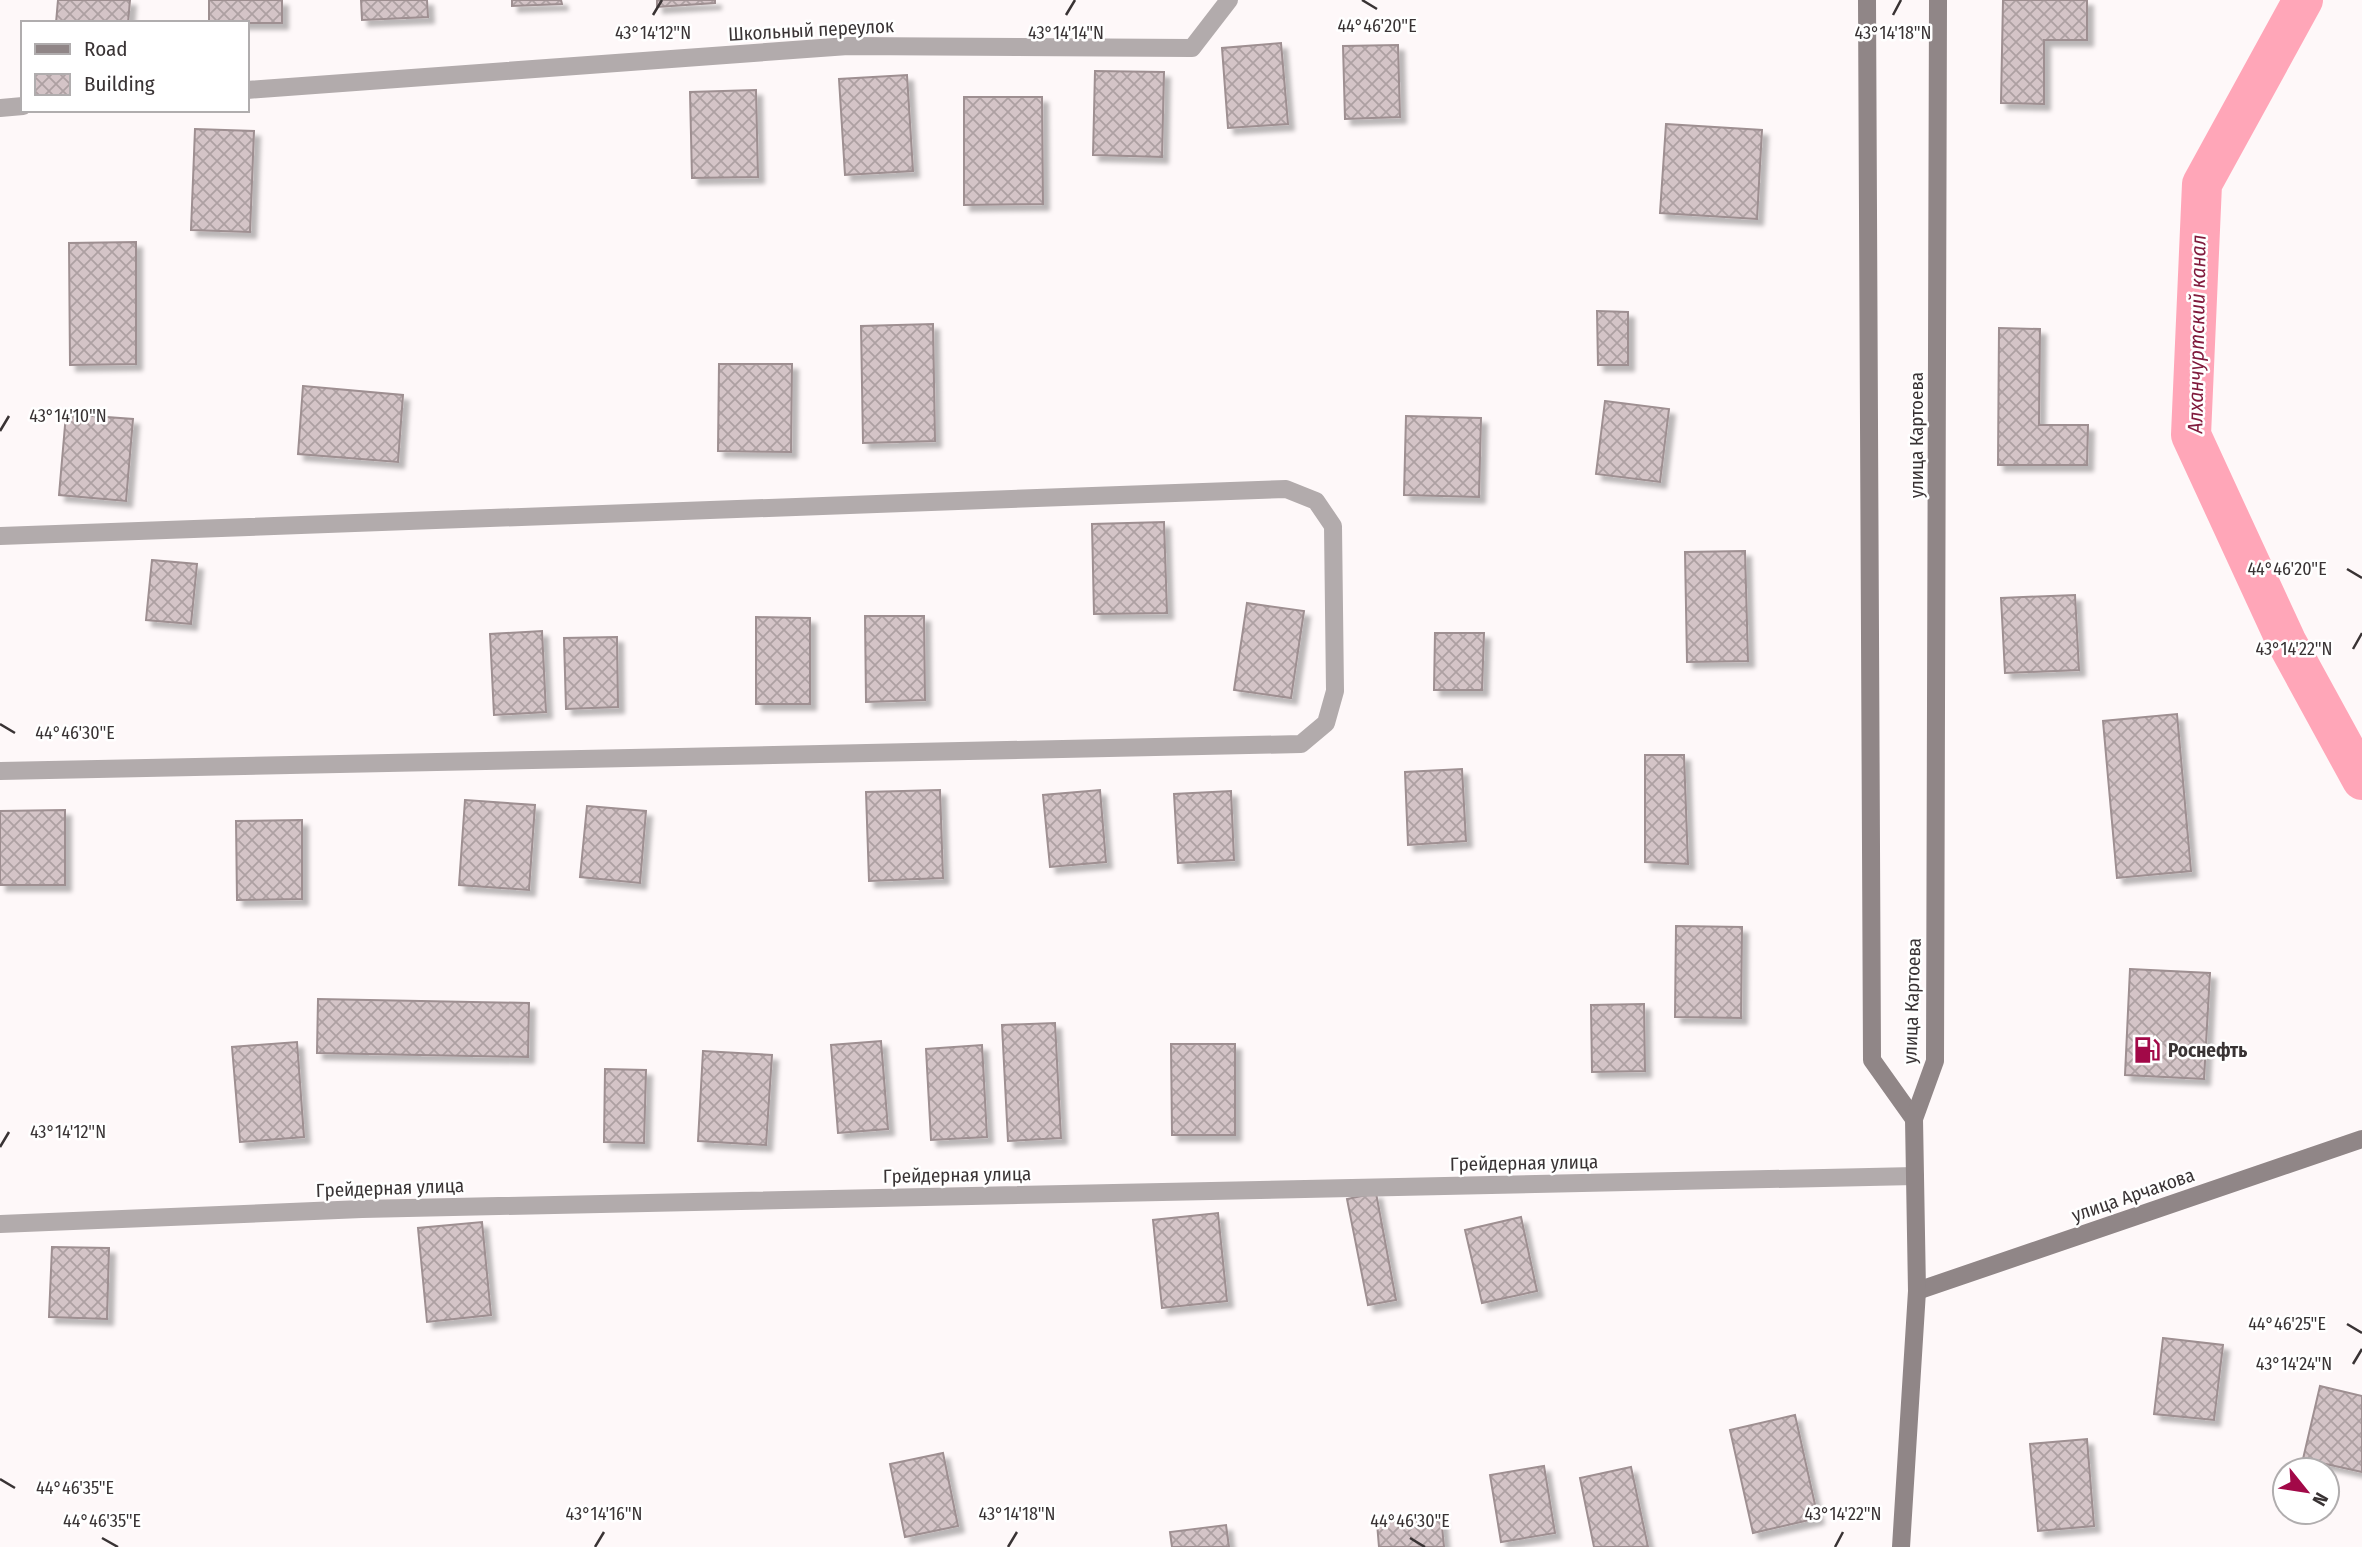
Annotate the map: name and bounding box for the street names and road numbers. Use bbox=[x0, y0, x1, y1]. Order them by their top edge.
street label: Школьный переулок bbox=[728, 14, 895, 46]
street label: улица Картоева bbox=[1905, 372, 1928, 498]
street label: улица Картоева bbox=[1898, 937, 1926, 1065]
street label: Грейдерная улица bbox=[1450, 1150, 1598, 1176]
street label: Грейдерная улица bbox=[883, 1162, 1031, 1188]
street label: улица Арчакова bbox=[2069, 1163, 2197, 1227]
street label: Грейдерная улица bbox=[315, 1174, 465, 1202]

